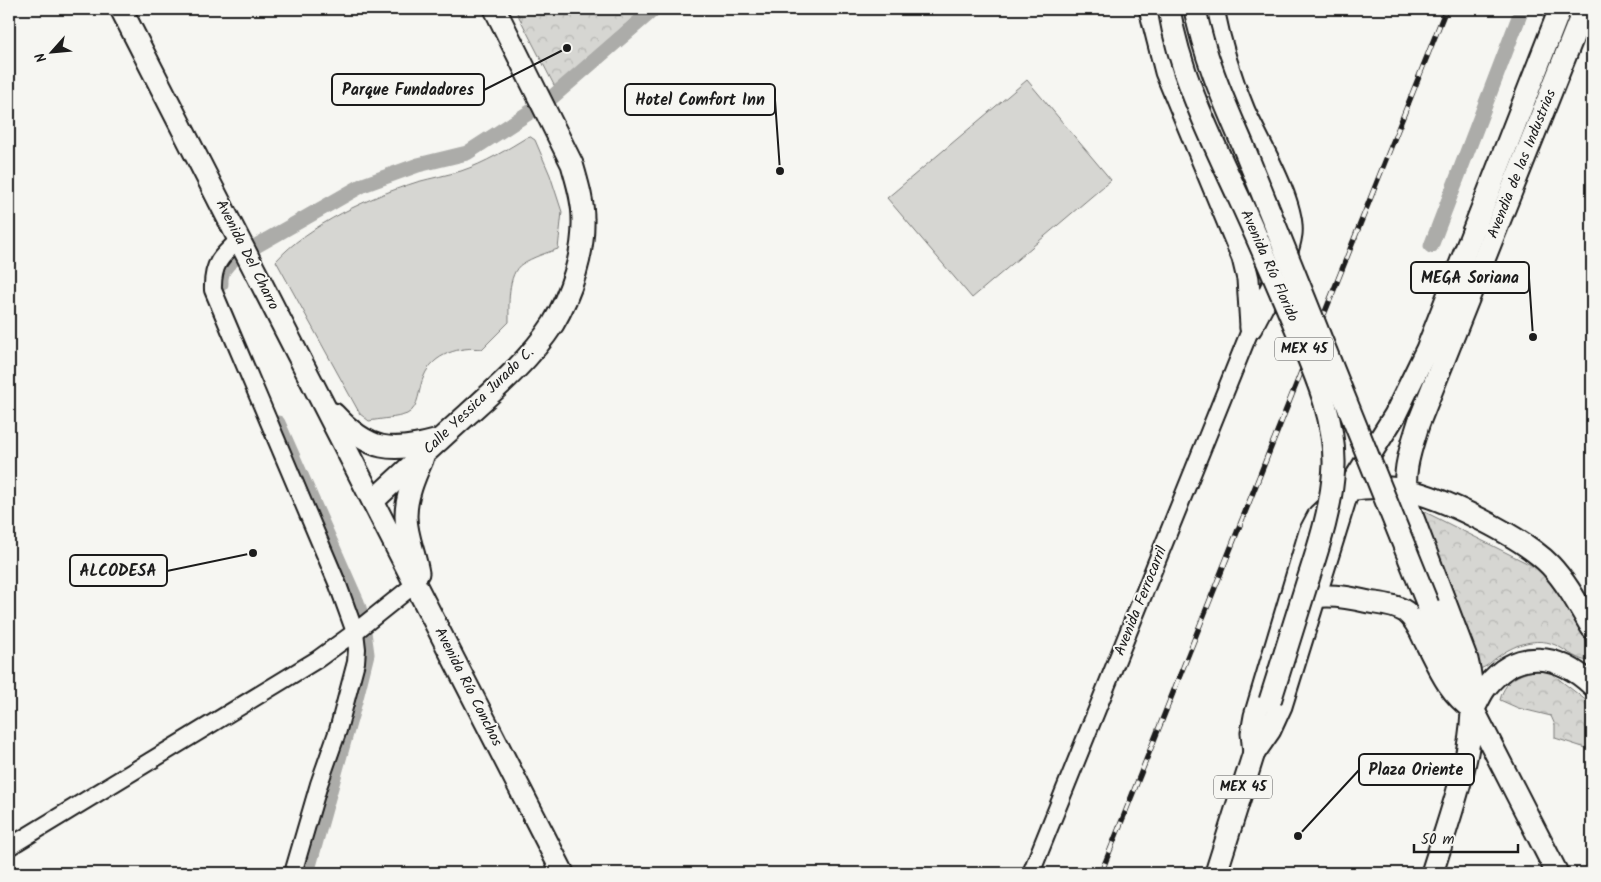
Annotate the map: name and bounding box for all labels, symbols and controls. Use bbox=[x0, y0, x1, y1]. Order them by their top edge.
north arrow bbox=[28, 28, 78, 78]
text: N bbox=[29, 48, 53, 66]
callout: Parque Fundadores bbox=[332, 74, 484, 105]
text: Parque Fundadores bbox=[342, 78, 474, 103]
callout: Hotel Comfort Inn bbox=[625, 84, 775, 115]
street label: Avendia de las Industrias bbox=[1481, 85, 1563, 242]
text: Hotel Comfort Inn bbox=[635, 88, 765, 113]
street label: Avenida Del Charro bbox=[209, 196, 285, 315]
street label: Avenida Río Florido bbox=[1234, 206, 1305, 326]
callout: MEGA Soriana bbox=[1411, 262, 1529, 293]
text: MEGA Soriana bbox=[1421, 266, 1519, 291]
road number: MEX 45 bbox=[1275, 338, 1333, 360]
street label: Calle Yessica Jurado C. bbox=[418, 341, 540, 461]
street label: Avenida Ferrocarril bbox=[1108, 542, 1174, 660]
callout: ALCODESA bbox=[70, 555, 167, 586]
text: ALCODESA bbox=[80, 559, 156, 584]
street label: Avenida Río Conchos bbox=[428, 623, 509, 751]
callout: Plaza Oriente bbox=[1359, 754, 1474, 785]
text: Plaza Oriente bbox=[1369, 758, 1464, 783]
road number: MEX 45 bbox=[1214, 776, 1272, 799]
scale bar bbox=[1414, 822, 1517, 854]
text: 50 m bbox=[1421, 828, 1455, 852]

